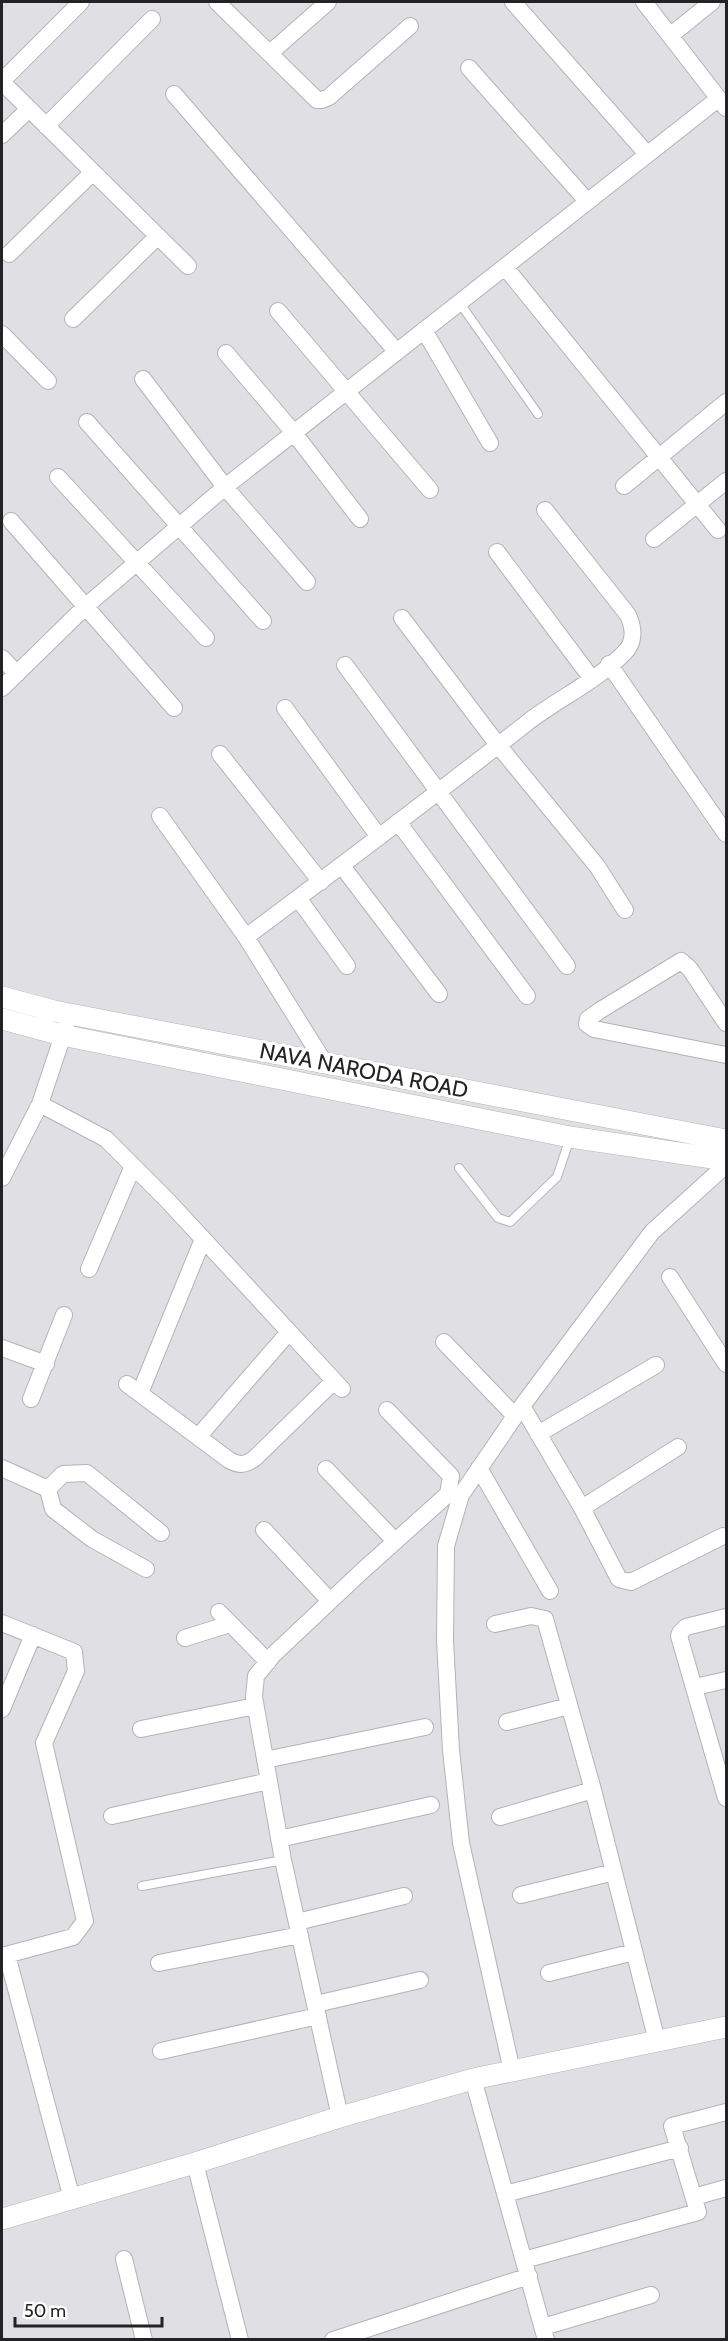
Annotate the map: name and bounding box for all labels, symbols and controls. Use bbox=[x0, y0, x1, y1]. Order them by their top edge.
street label: NAVA NARODA ROAD bbox=[257, 1037, 470, 1104]
scale bar bbox=[15, 2290, 162, 2328]
text: 50 m bbox=[24, 2300, 66, 2322]

